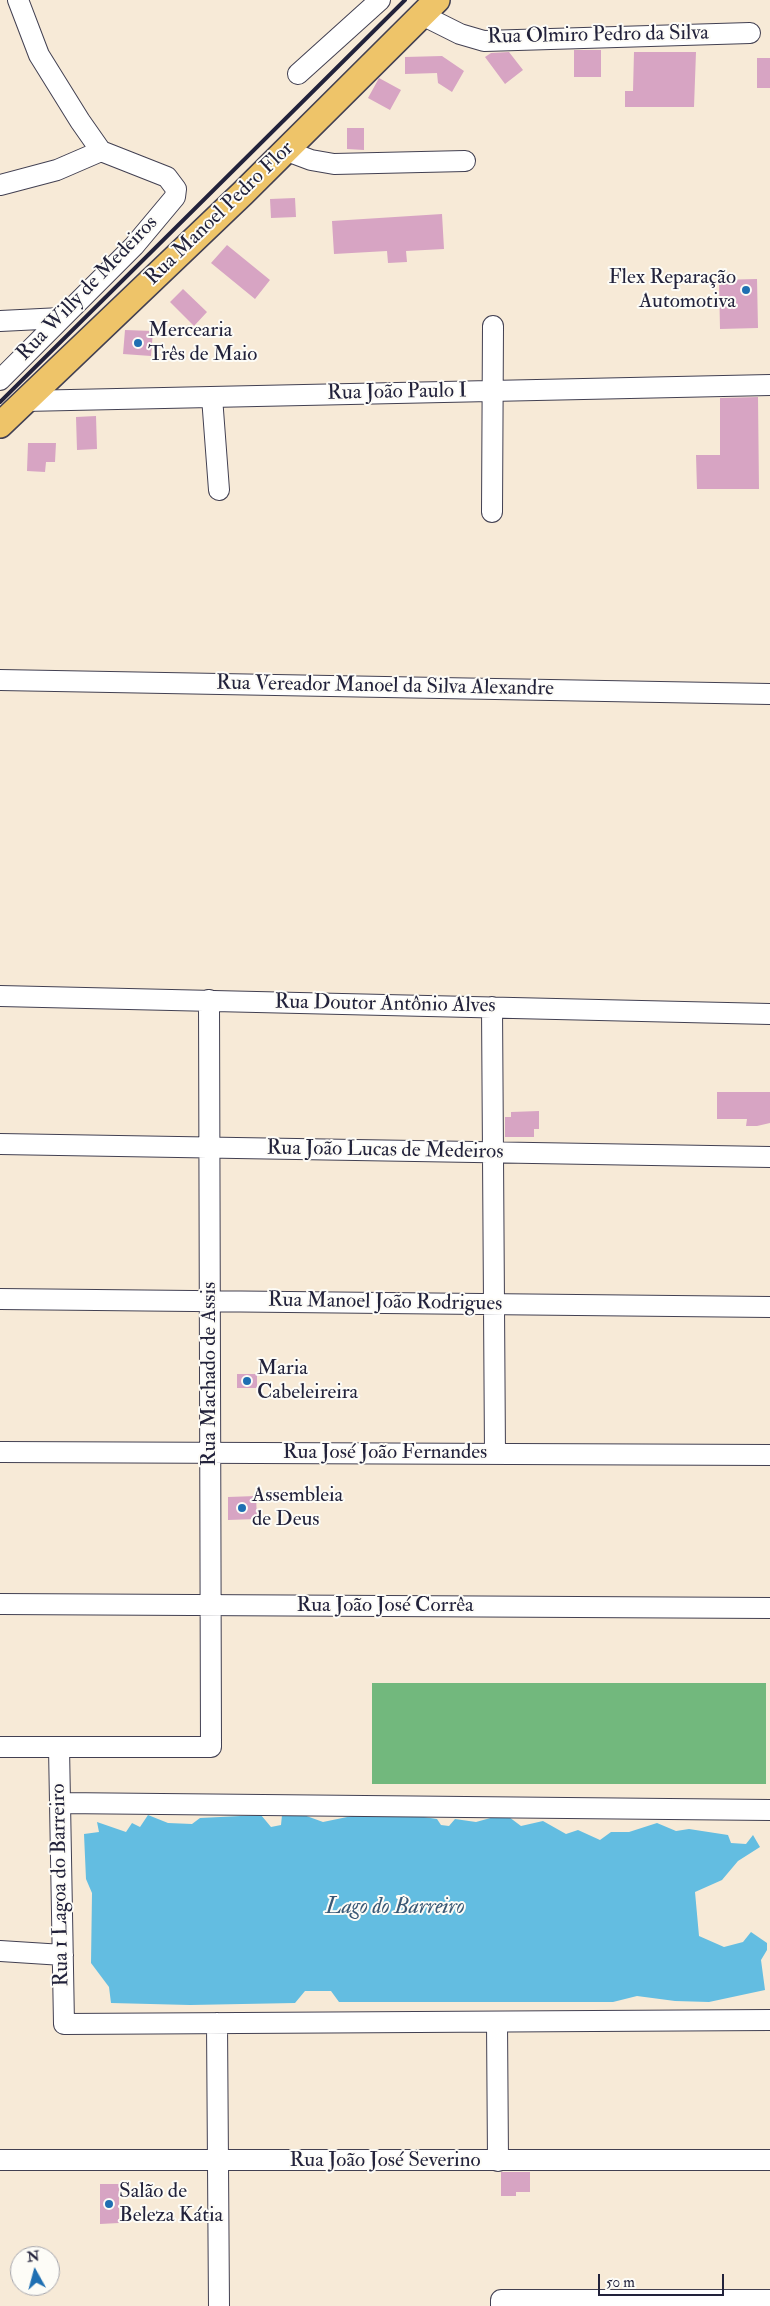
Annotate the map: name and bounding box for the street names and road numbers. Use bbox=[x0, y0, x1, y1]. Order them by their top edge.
street label: Rua Olmiro Pedro da Silva bbox=[487, 21, 709, 51]
street label: Rua Manoel Pedro Flor bbox=[141, 137, 299, 291]
street label: Rua Willy de Medeiros bbox=[12, 211, 164, 367]
street label: Rua João Paulo I bbox=[327, 379, 467, 407]
street label: Rua Vereador Manoel da Silva Alexandre bbox=[216, 671, 554, 703]
street label: Rua Doutor Antônio Alves bbox=[274, 990, 496, 1020]
street label: Rua João Lucas de Medeiros bbox=[266, 1136, 504, 1166]
street label: Rua Machado de Assis bbox=[197, 1282, 223, 1466]
street label: Rua Manoel João Rodrigues bbox=[268, 1288, 502, 1318]
street label: Rua José João Fernandes bbox=[283, 1440, 487, 1466]
street label: Rua João José Corrêa bbox=[296, 1593, 474, 1619]
street label: Rua 1 Lagoa do Barreiro bbox=[47, 1783, 75, 1987]
street label: Rua João José Severino bbox=[289, 2148, 481, 2174]

